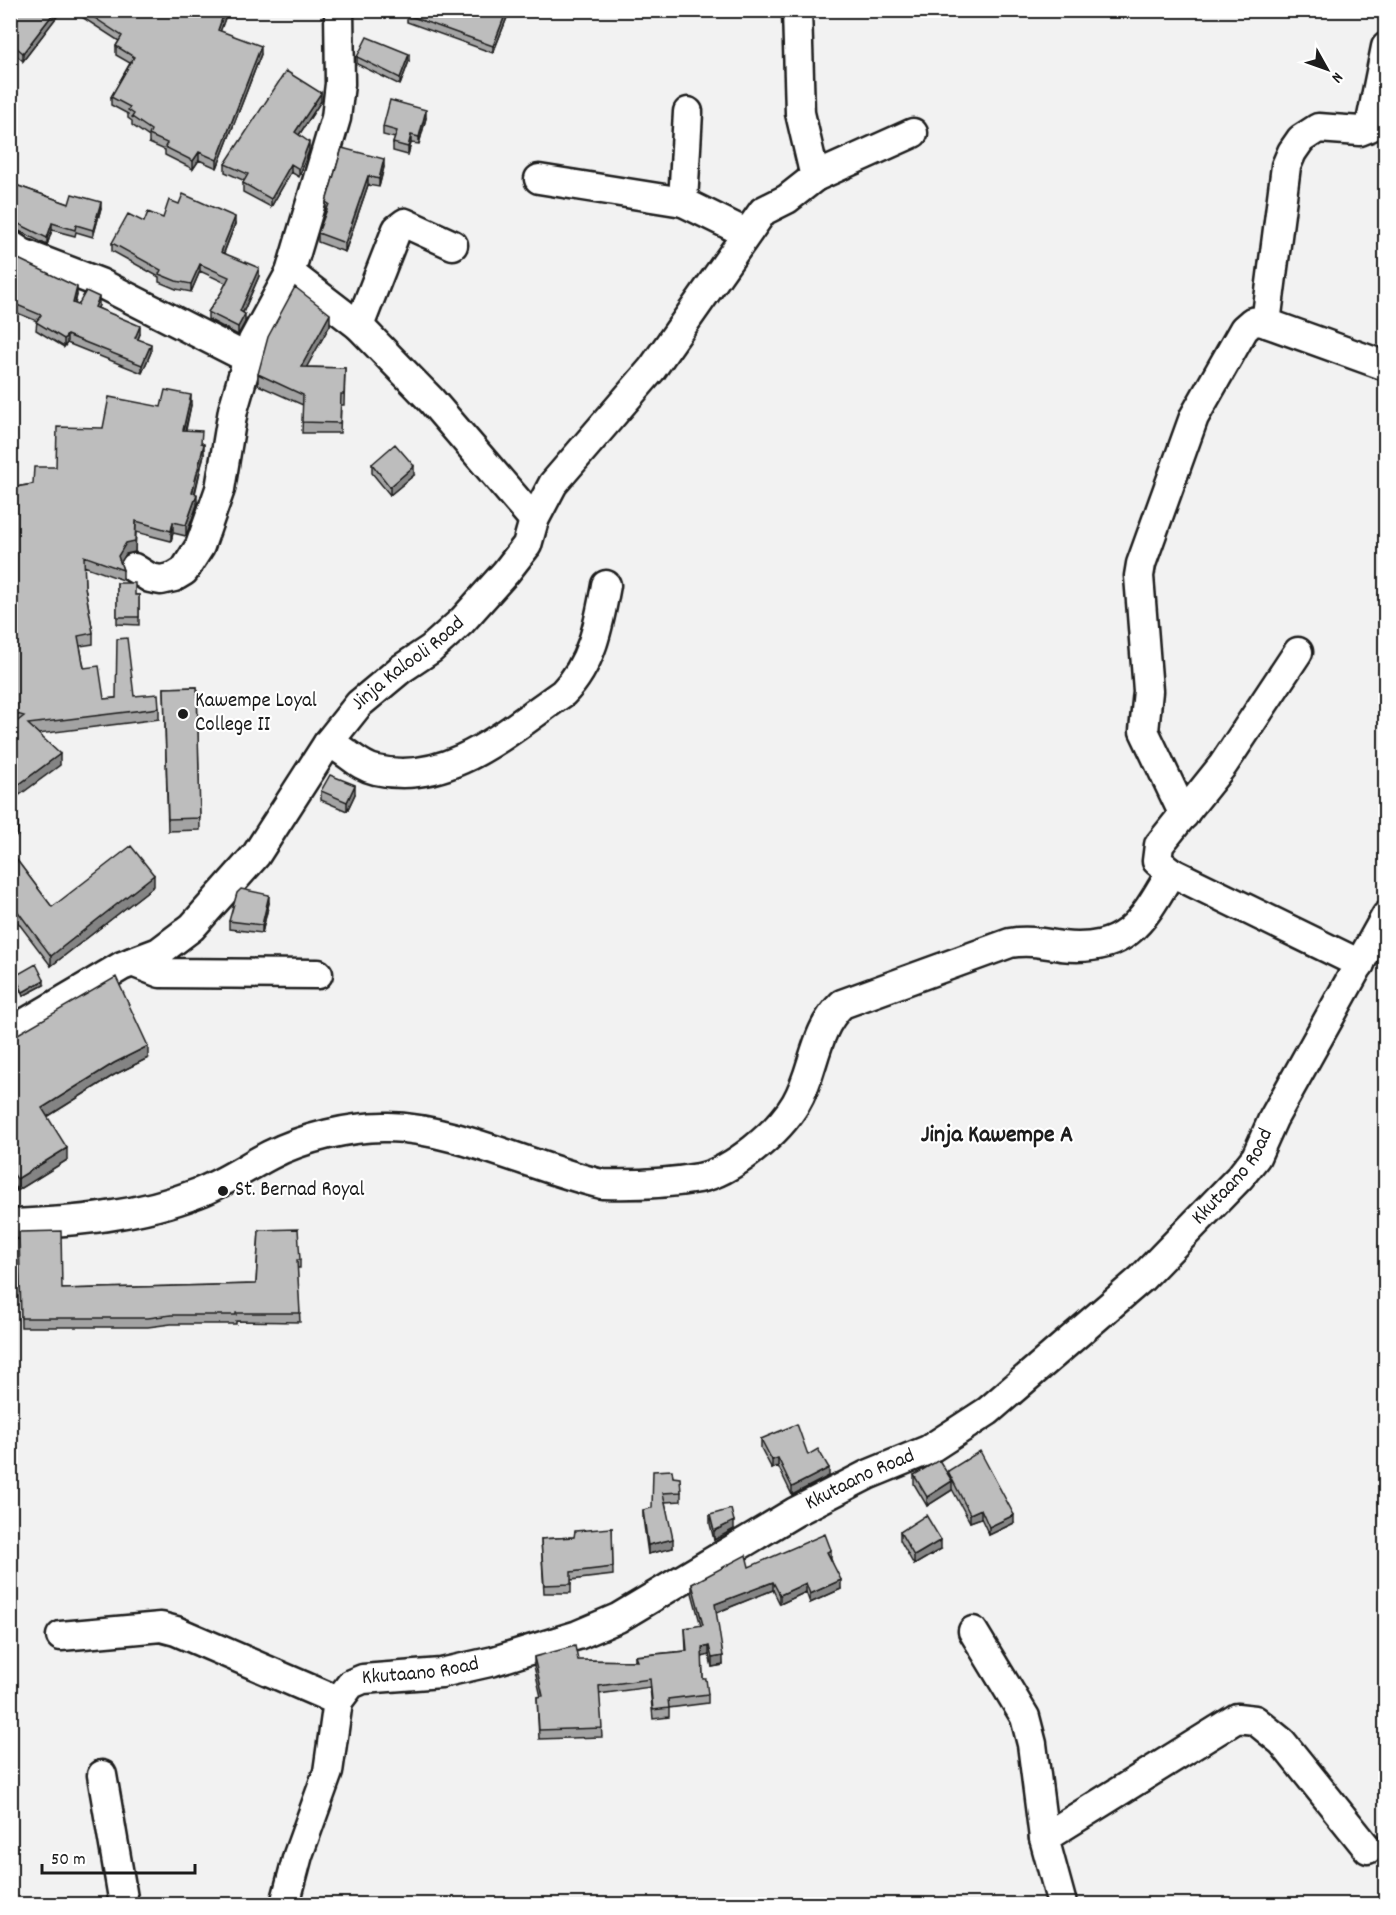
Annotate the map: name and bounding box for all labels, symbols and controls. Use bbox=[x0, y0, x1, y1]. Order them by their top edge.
north arrow bbox=[1297, 39, 1357, 99]
text: N bbox=[1325, 67, 1348, 88]
street label: Jinja Kalooli Road bbox=[344, 610, 472, 717]
place label: Kawempe Loyal College II bbox=[195, 687, 317, 741]
marker: Kawempe Loyal College II bbox=[176, 707, 190, 721]
district label: Jinja Kawempe A bbox=[921, 1119, 1073, 1153]
street label: Kkutaano Road bbox=[1185, 1124, 1282, 1233]
place label: St. Bernad Royal bbox=[235, 1176, 364, 1206]
marker: St. Bernad Royal bbox=[216, 1184, 230, 1198]
street label: Kkutaano Road bbox=[800, 1442, 920, 1519]
street label: Kkutaano Road bbox=[361, 1650, 482, 1694]
scale bar bbox=[42, 1837, 195, 1875]
text: 50 m bbox=[51, 1848, 86, 1873]

